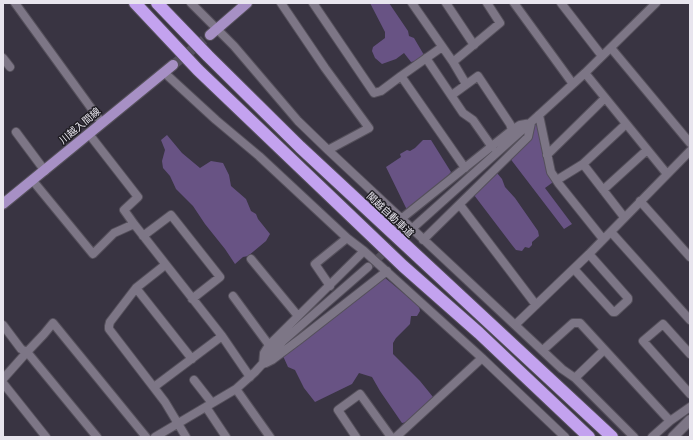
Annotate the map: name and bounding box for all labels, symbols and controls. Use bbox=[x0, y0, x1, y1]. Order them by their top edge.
street label: 川越入間線 bbox=[57, 105, 103, 147]
street label: 関越自動車道 bbox=[364, 190, 416, 240]

